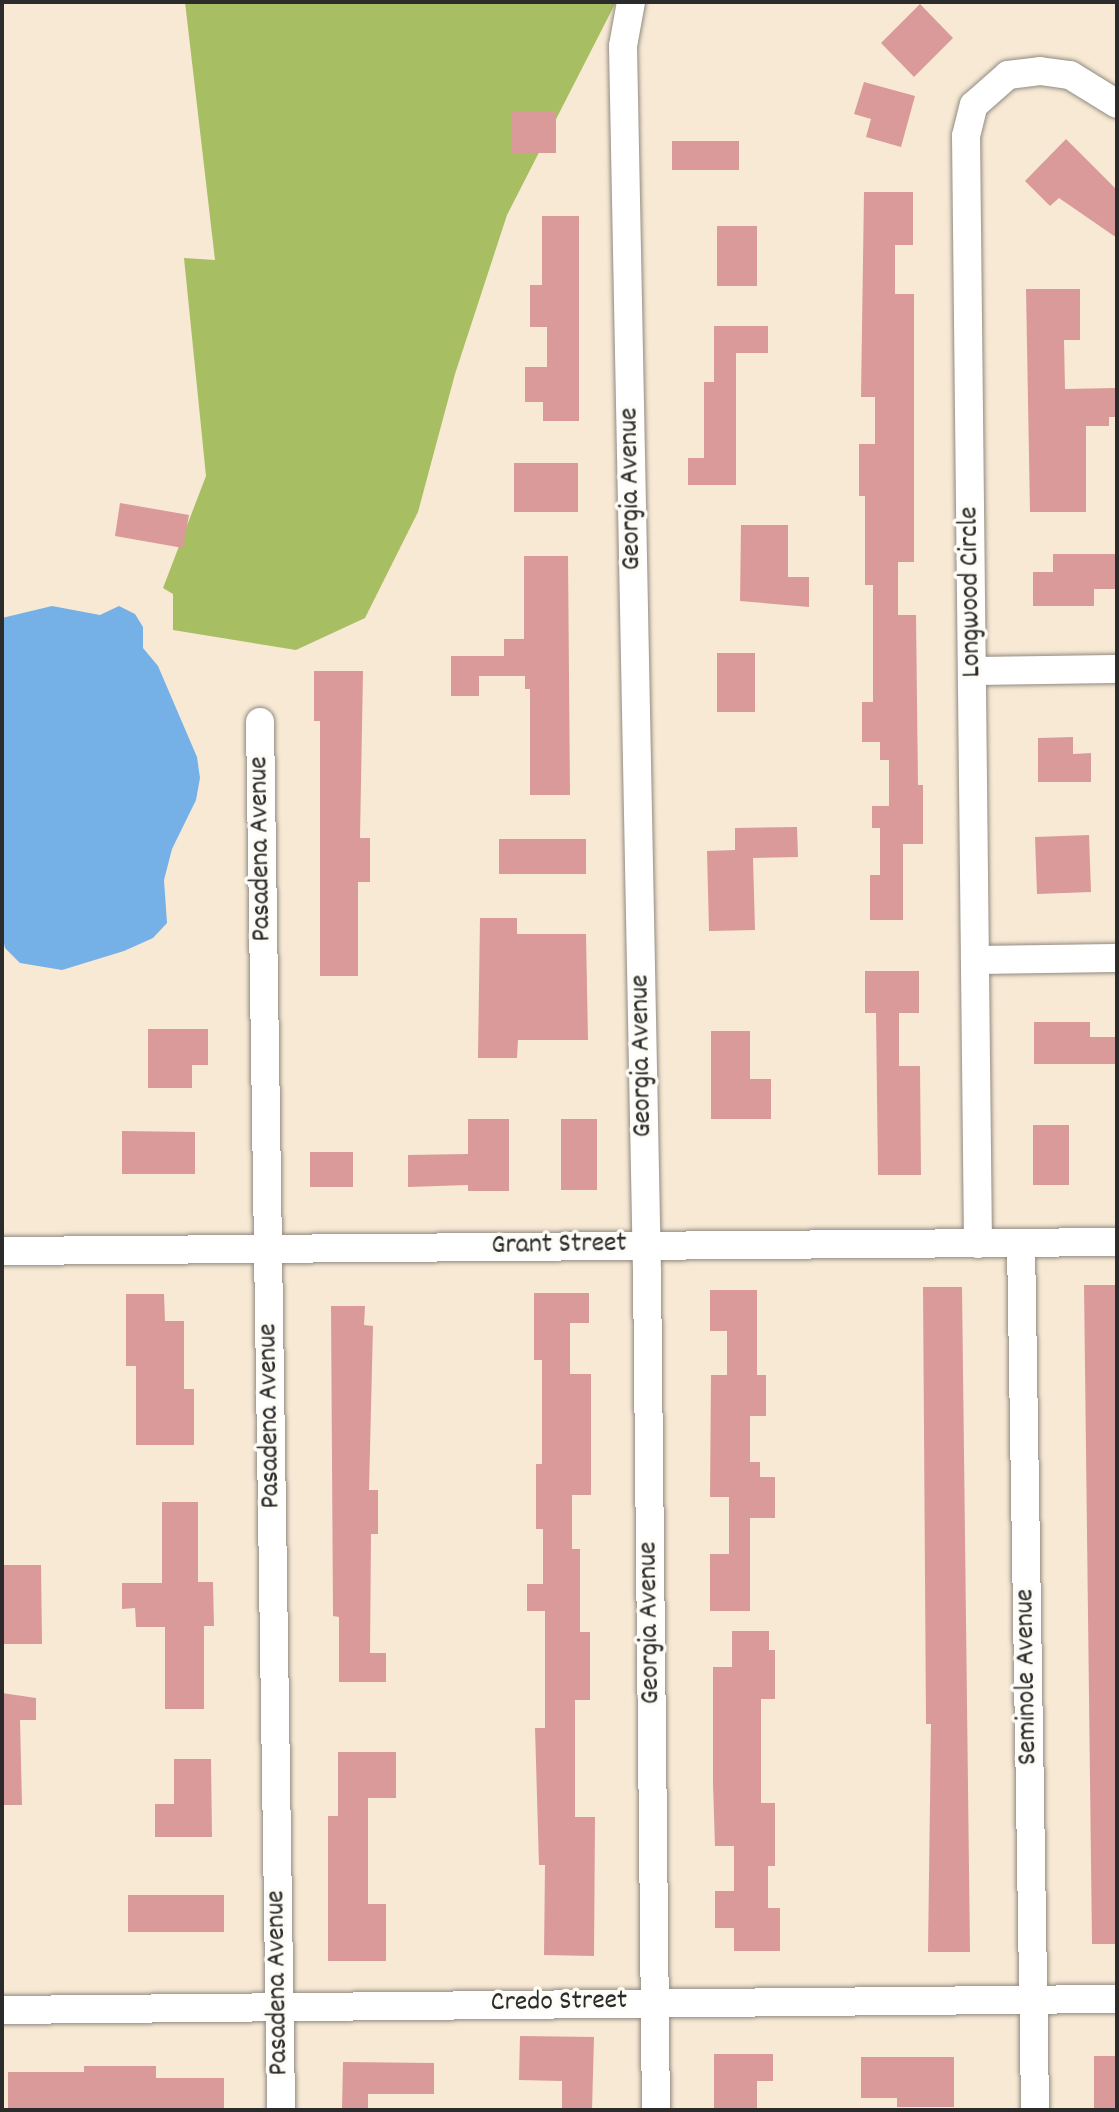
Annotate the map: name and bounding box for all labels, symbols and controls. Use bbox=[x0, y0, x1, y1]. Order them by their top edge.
street label: Georgia Avenue bbox=[614, 407, 650, 571]
street label: Longwood Circle bbox=[954, 506, 990, 678]
street label: Pasadena Avenue bbox=[244, 756, 280, 942]
street label: Georgia Avenue bbox=[625, 974, 661, 1138]
street label: Grant Street bbox=[491, 1228, 627, 1264]
street label: Pasadena Avenue bbox=[253, 1323, 289, 1509]
street label: Georgia Avenue bbox=[633, 1541, 669, 1705]
street label: Seminole Avenue bbox=[1010, 1589, 1046, 1765]
street label: Pasadena Avenue bbox=[261, 1890, 297, 2076]
street label: Credo Street bbox=[490, 1985, 628, 2021]

